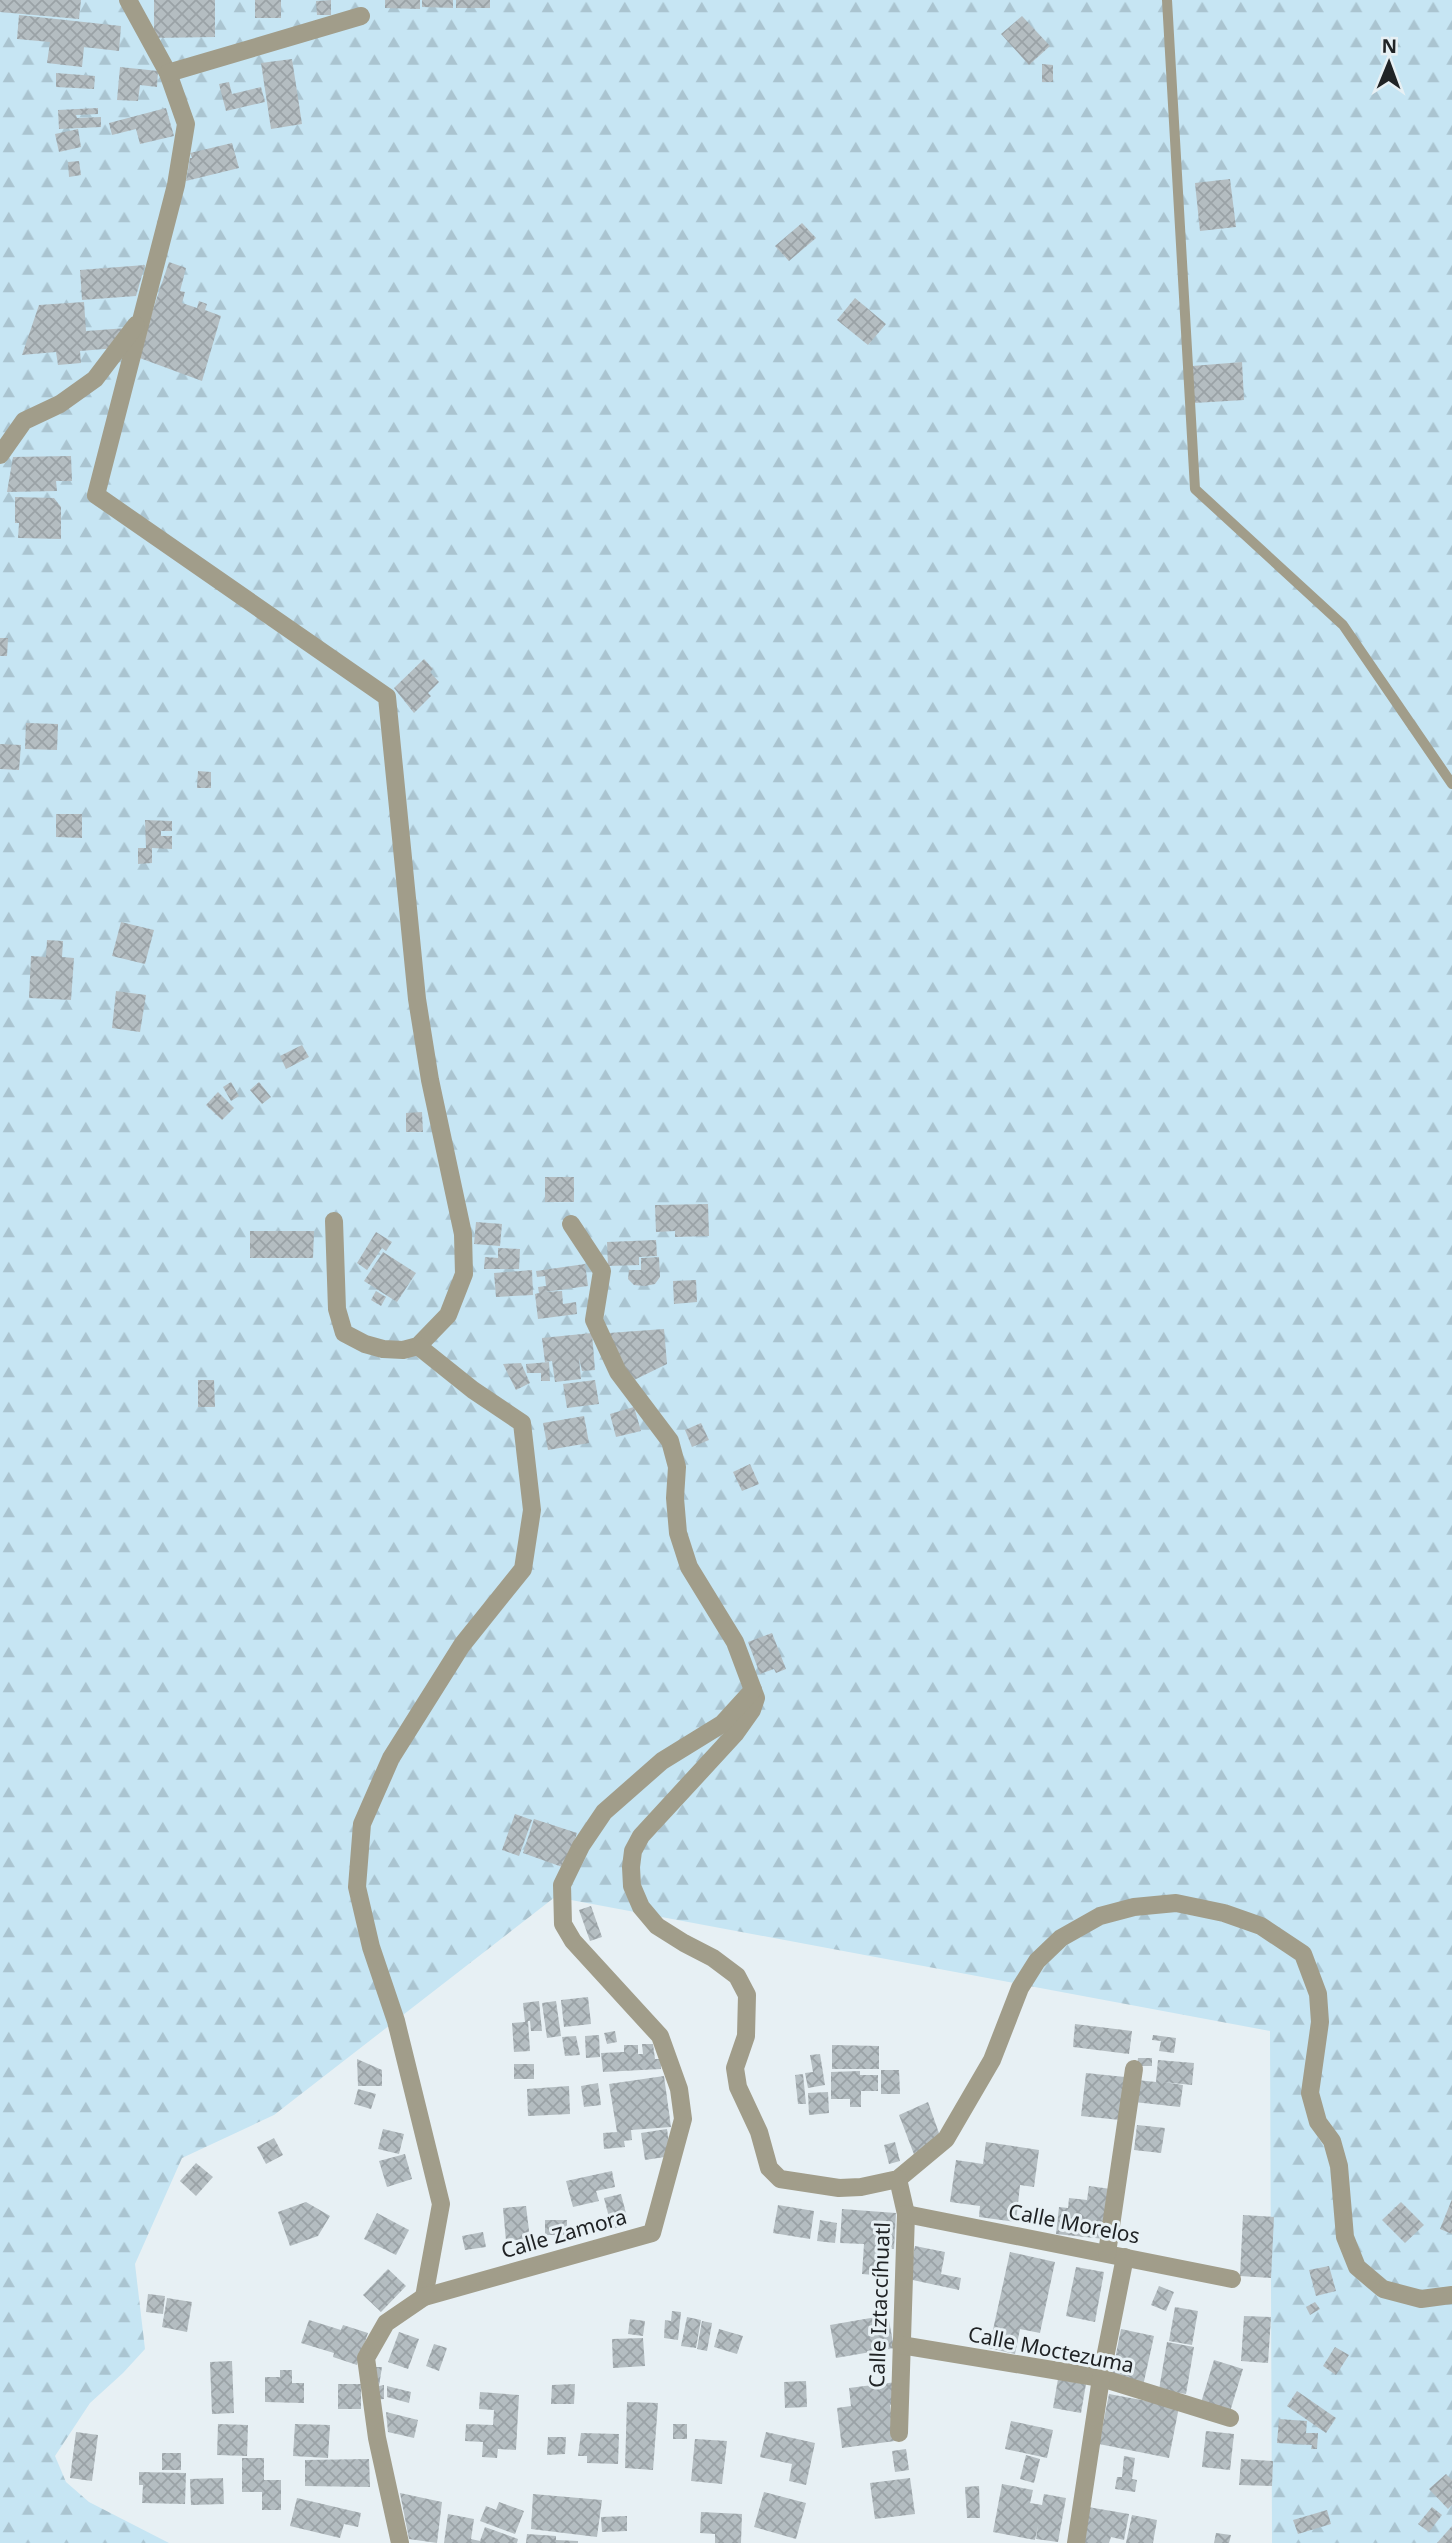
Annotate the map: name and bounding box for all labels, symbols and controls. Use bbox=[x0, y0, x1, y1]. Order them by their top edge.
north arrow bbox=[1354, 28, 1424, 98]
text: N bbox=[1381, 33, 1397, 59]
street label: Calle Morelos bbox=[1006, 2197, 1142, 2249]
street label: Calle Zamora bbox=[498, 2202, 630, 2264]
street label: Calle Iztaccíhuatl bbox=[862, 2222, 896, 2388]
street label: Calle Moctezuma bbox=[966, 2319, 1137, 2379]

